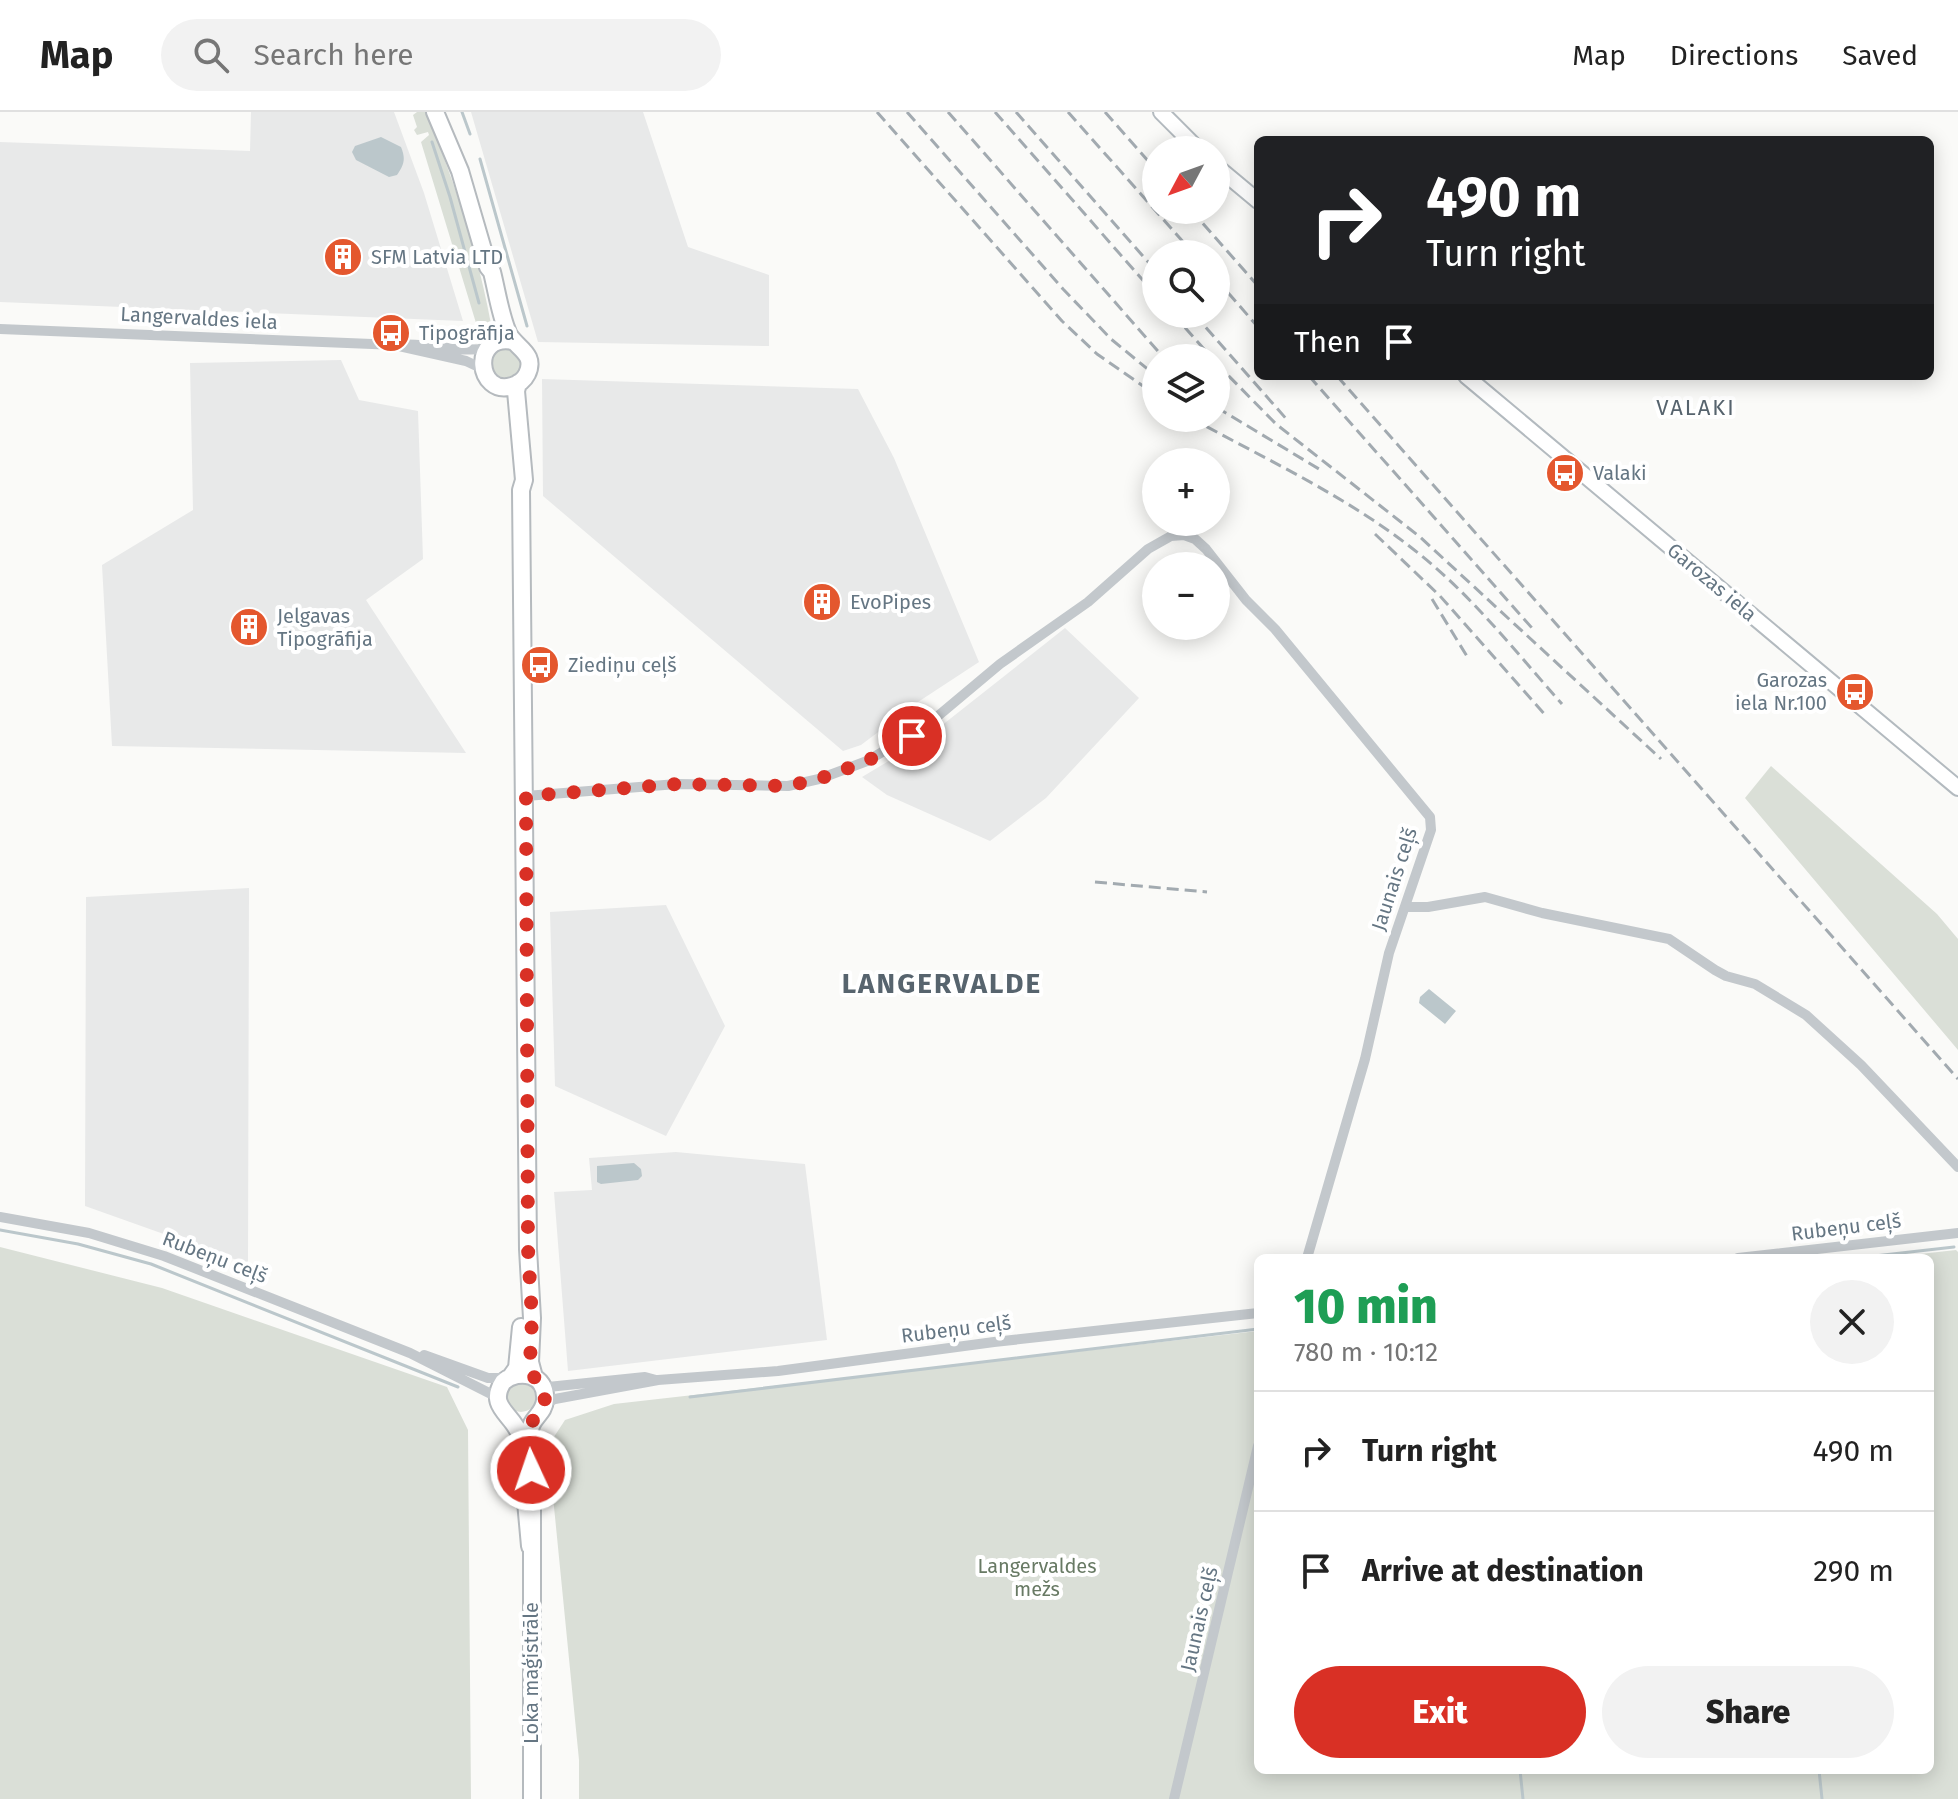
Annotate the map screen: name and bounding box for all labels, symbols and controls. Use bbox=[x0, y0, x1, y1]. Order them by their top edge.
search box bbox=[161, 19, 721, 91]
text: Map bbox=[40, 32, 113, 78]
icon: search bbox=[189, 33, 233, 77]
text: Search here bbox=[253, 37, 414, 73]
text: Map bbox=[1572, 39, 1626, 72]
text: Directions bbox=[1670, 39, 1798, 72]
text: Saved bbox=[1842, 39, 1918, 72]
north arrow bbox=[1142, 136, 1230, 224]
map controls bbox=[1142, 136, 1230, 640]
text: 490 m bbox=[1426, 164, 1581, 231]
icon: right bbox=[1294, 168, 1398, 272]
text: Turn right bbox=[1426, 232, 1586, 276]
building icon: SFM Latvia LTD bbox=[322, 236, 364, 278]
button: search bbox=[1142, 240, 1230, 328]
place label: SFM Latvia LTD bbox=[371, 245, 503, 269]
street label: Langervaldes iela bbox=[120, 302, 278, 334]
bus stop icon: Tipogrāfija bbox=[370, 312, 412, 354]
icon: arrive bbox=[1377, 320, 1421, 364]
place label: Tipogrāfija bbox=[419, 321, 515, 345]
text: Then bbox=[1294, 324, 1361, 360]
button: layers bbox=[1142, 344, 1230, 432]
district label: VALAKI bbox=[1656, 394, 1736, 421]
button: + bbox=[1142, 448, 1230, 536]
bus stop icon: Valaki bbox=[1544, 452, 1586, 494]
place label: Valaki bbox=[1593, 461, 1647, 485]
street label: Garozas iela bbox=[1662, 538, 1762, 626]
button: − bbox=[1142, 552, 1230, 640]
building icon: EvoPipes bbox=[801, 581, 843, 623]
place label: EvoPipes bbox=[850, 590, 931, 614]
place label: Jelgavas Tipogrāfija bbox=[277, 604, 373, 651]
building icon: Jelgavas Tipogrāfija bbox=[228, 606, 270, 648]
bus stop icon: Ziediņu ceļš bbox=[519, 644, 561, 686]
place label: Ziediņu ceļš bbox=[568, 653, 677, 678]
place label: Garozas iela Nr.100 bbox=[1735, 668, 1827, 715]
bus stop icon: Garozas iela Nr.100 bbox=[1834, 671, 1876, 713]
pin bbox=[878, 702, 946, 770]
icon: arrive bbox=[890, 714, 934, 758]
street label: Jaunais ceļš bbox=[1366, 825, 1423, 934]
district label: LANGERVALDE bbox=[842, 967, 1042, 1000]
street label: Rubeņu ceļš bbox=[1790, 1208, 1902, 1247]
street label: Rubeņu ceļš bbox=[159, 1226, 271, 1289]
text: 10 min bbox=[1294, 1278, 1438, 1336]
button: close bbox=[1810, 1280, 1894, 1364]
street label: Rubeņu ceļš bbox=[900, 1310, 1012, 1349]
text: 780 m · 10:12 bbox=[1294, 1337, 1438, 1368]
position arrow bbox=[489, 1428, 573, 1512]
icon: right bbox=[1294, 1429, 1338, 1473]
text: Turn right bbox=[1362, 1433, 1497, 1469]
text: 490 m bbox=[1812, 1433, 1894, 1469]
icon: arrive bbox=[1294, 1549, 1338, 1593]
text: Arrive at destination bbox=[1362, 1553, 1644, 1589]
text: 290 m bbox=[1813, 1553, 1894, 1589]
park label: Langervaldes mežs bbox=[977, 1554, 1097, 1601]
street label: Jaunais ceļš bbox=[1175, 1564, 1224, 1674]
street label: Loka maģistrāle bbox=[519, 1602, 543, 1744]
button: Exit bbox=[1294, 1666, 1586, 1758]
button: Share bbox=[1602, 1666, 1894, 1758]

